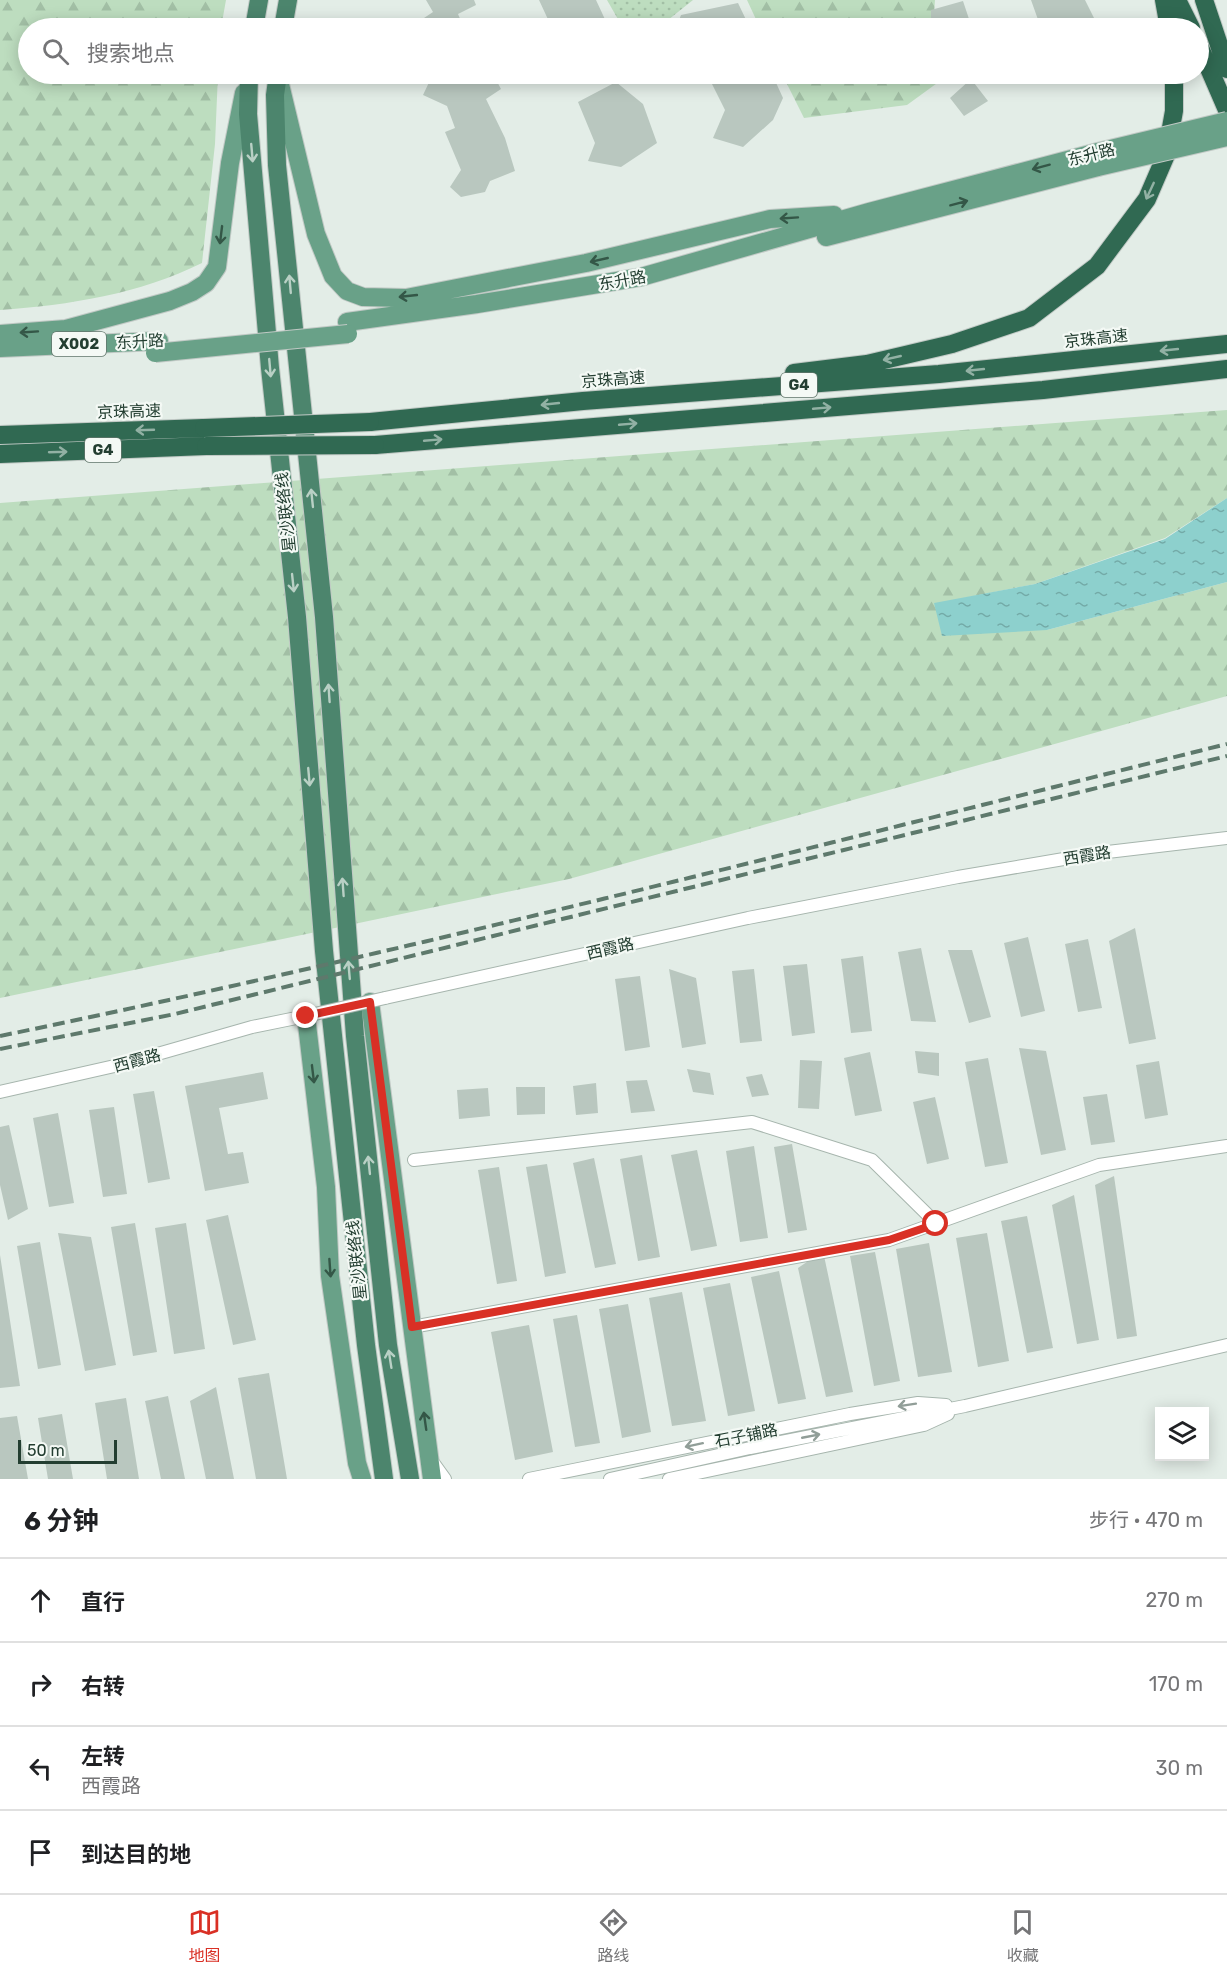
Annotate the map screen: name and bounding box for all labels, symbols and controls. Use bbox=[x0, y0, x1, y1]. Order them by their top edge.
search box bbox=[18, 18, 1209, 84]
icon: search bbox=[39, 35, 72, 68]
text: 搜索地点 bbox=[87, 40, 175, 67]
street label: 东升路 bbox=[1066, 139, 1117, 170]
one-way arrow bbox=[247, 142, 258, 162]
one-way arrow bbox=[1032, 162, 1051, 173]
one-way arrow bbox=[1144, 181, 1156, 199]
one-way arrow bbox=[949, 196, 968, 208]
one-way arrow bbox=[780, 213, 800, 224]
one-way arrow bbox=[215, 224, 226, 244]
one-way arrow bbox=[590, 255, 609, 266]
street label: 东升路 bbox=[597, 267, 647, 294]
one-way arrow bbox=[284, 274, 295, 294]
one-way arrow bbox=[398, 291, 418, 302]
one-way arrow bbox=[20, 326, 40, 337]
street label: 京珠高速 bbox=[1063, 326, 1129, 351]
street label: 东升路 bbox=[116, 331, 164, 352]
road number: X002 bbox=[52, 332, 106, 356]
one-way arrow bbox=[1159, 345, 1179, 356]
one-way arrow bbox=[883, 353, 902, 365]
one-way arrow bbox=[265, 358, 276, 377]
one-way arrow bbox=[965, 365, 985, 376]
street label: 京珠高速 bbox=[580, 368, 646, 391]
road number: G4 bbox=[781, 373, 817, 397]
one-way arrow bbox=[541, 399, 561, 410]
street label: 京珠高速 bbox=[97, 401, 161, 422]
one-way arrow bbox=[812, 402, 831, 413]
one-way arrow bbox=[617, 418, 637, 429]
one-way arrow bbox=[136, 424, 156, 436]
one-way arrow bbox=[423, 434, 443, 445]
road number: G4 bbox=[85, 438, 121, 462]
one-way arrow bbox=[48, 446, 68, 457]
street label: 星沙联络线 bbox=[272, 471, 299, 553]
one-way arrow bbox=[306, 489, 317, 509]
one-way arrow bbox=[288, 572, 299, 592]
one-way arrow bbox=[324, 683, 335, 703]
one-way arrow bbox=[304, 767, 315, 787]
street label: 西霞路 bbox=[1062, 842, 1112, 869]
one-way arrow bbox=[337, 878, 348, 898]
street label: 西霞路 bbox=[585, 934, 636, 963]
one-way arrow bbox=[344, 960, 355, 980]
route end bbox=[292, 1002, 318, 1028]
street label: 西霞路 bbox=[111, 1045, 163, 1076]
one-way arrow bbox=[308, 1064, 319, 1084]
one-way arrow bbox=[363, 1156, 374, 1176]
route start bbox=[922, 1210, 948, 1236]
street label: 星沙联络线 bbox=[343, 1219, 370, 1301]
one-way arrow bbox=[324, 1258, 335, 1278]
one-way arrow bbox=[385, 1350, 396, 1370]
one-way arrow bbox=[897, 1399, 917, 1410]
map controls bbox=[1155, 1407, 1209, 1461]
button: layers bbox=[1155, 1407, 1209, 1461]
one-way arrow bbox=[419, 1412, 430, 1431]
street label: 石子铺路 bbox=[713, 1420, 779, 1451]
one-way arrow bbox=[800, 1430, 820, 1441]
scale bar bbox=[18, 1437, 117, 1464]
one-way arrow bbox=[685, 1440, 705, 1451]
text: 50 m bbox=[27, 1441, 65, 1460]
text: 6 分钟 bbox=[24, 1506, 98, 1537]
text: 步行 · 470 m bbox=[1089, 1508, 1203, 1532]
icon: ahead bbox=[24, 1584, 57, 1617]
text: 270 m bbox=[1146, 1588, 1203, 1612]
text: 直行 bbox=[81, 1589, 125, 1616]
icon: right bbox=[24, 1668, 57, 1701]
text: 170 m bbox=[1149, 1672, 1203, 1696]
text: 右转 bbox=[81, 1673, 125, 1700]
text: 左转 bbox=[81, 1743, 125, 1770]
icon: left bbox=[24, 1752, 57, 1785]
text: 30 m bbox=[1156, 1756, 1203, 1780]
text: 西霞路 bbox=[81, 1774, 141, 1798]
icon: arrive bbox=[24, 1836, 57, 1869]
text: 到达目的地 bbox=[81, 1841, 191, 1868]
tab: 地图 bbox=[188, 1906, 221, 1966]
tab: 路线 bbox=[597, 1906, 630, 1966]
tab: 收藏 bbox=[1006, 1906, 1039, 1966]

